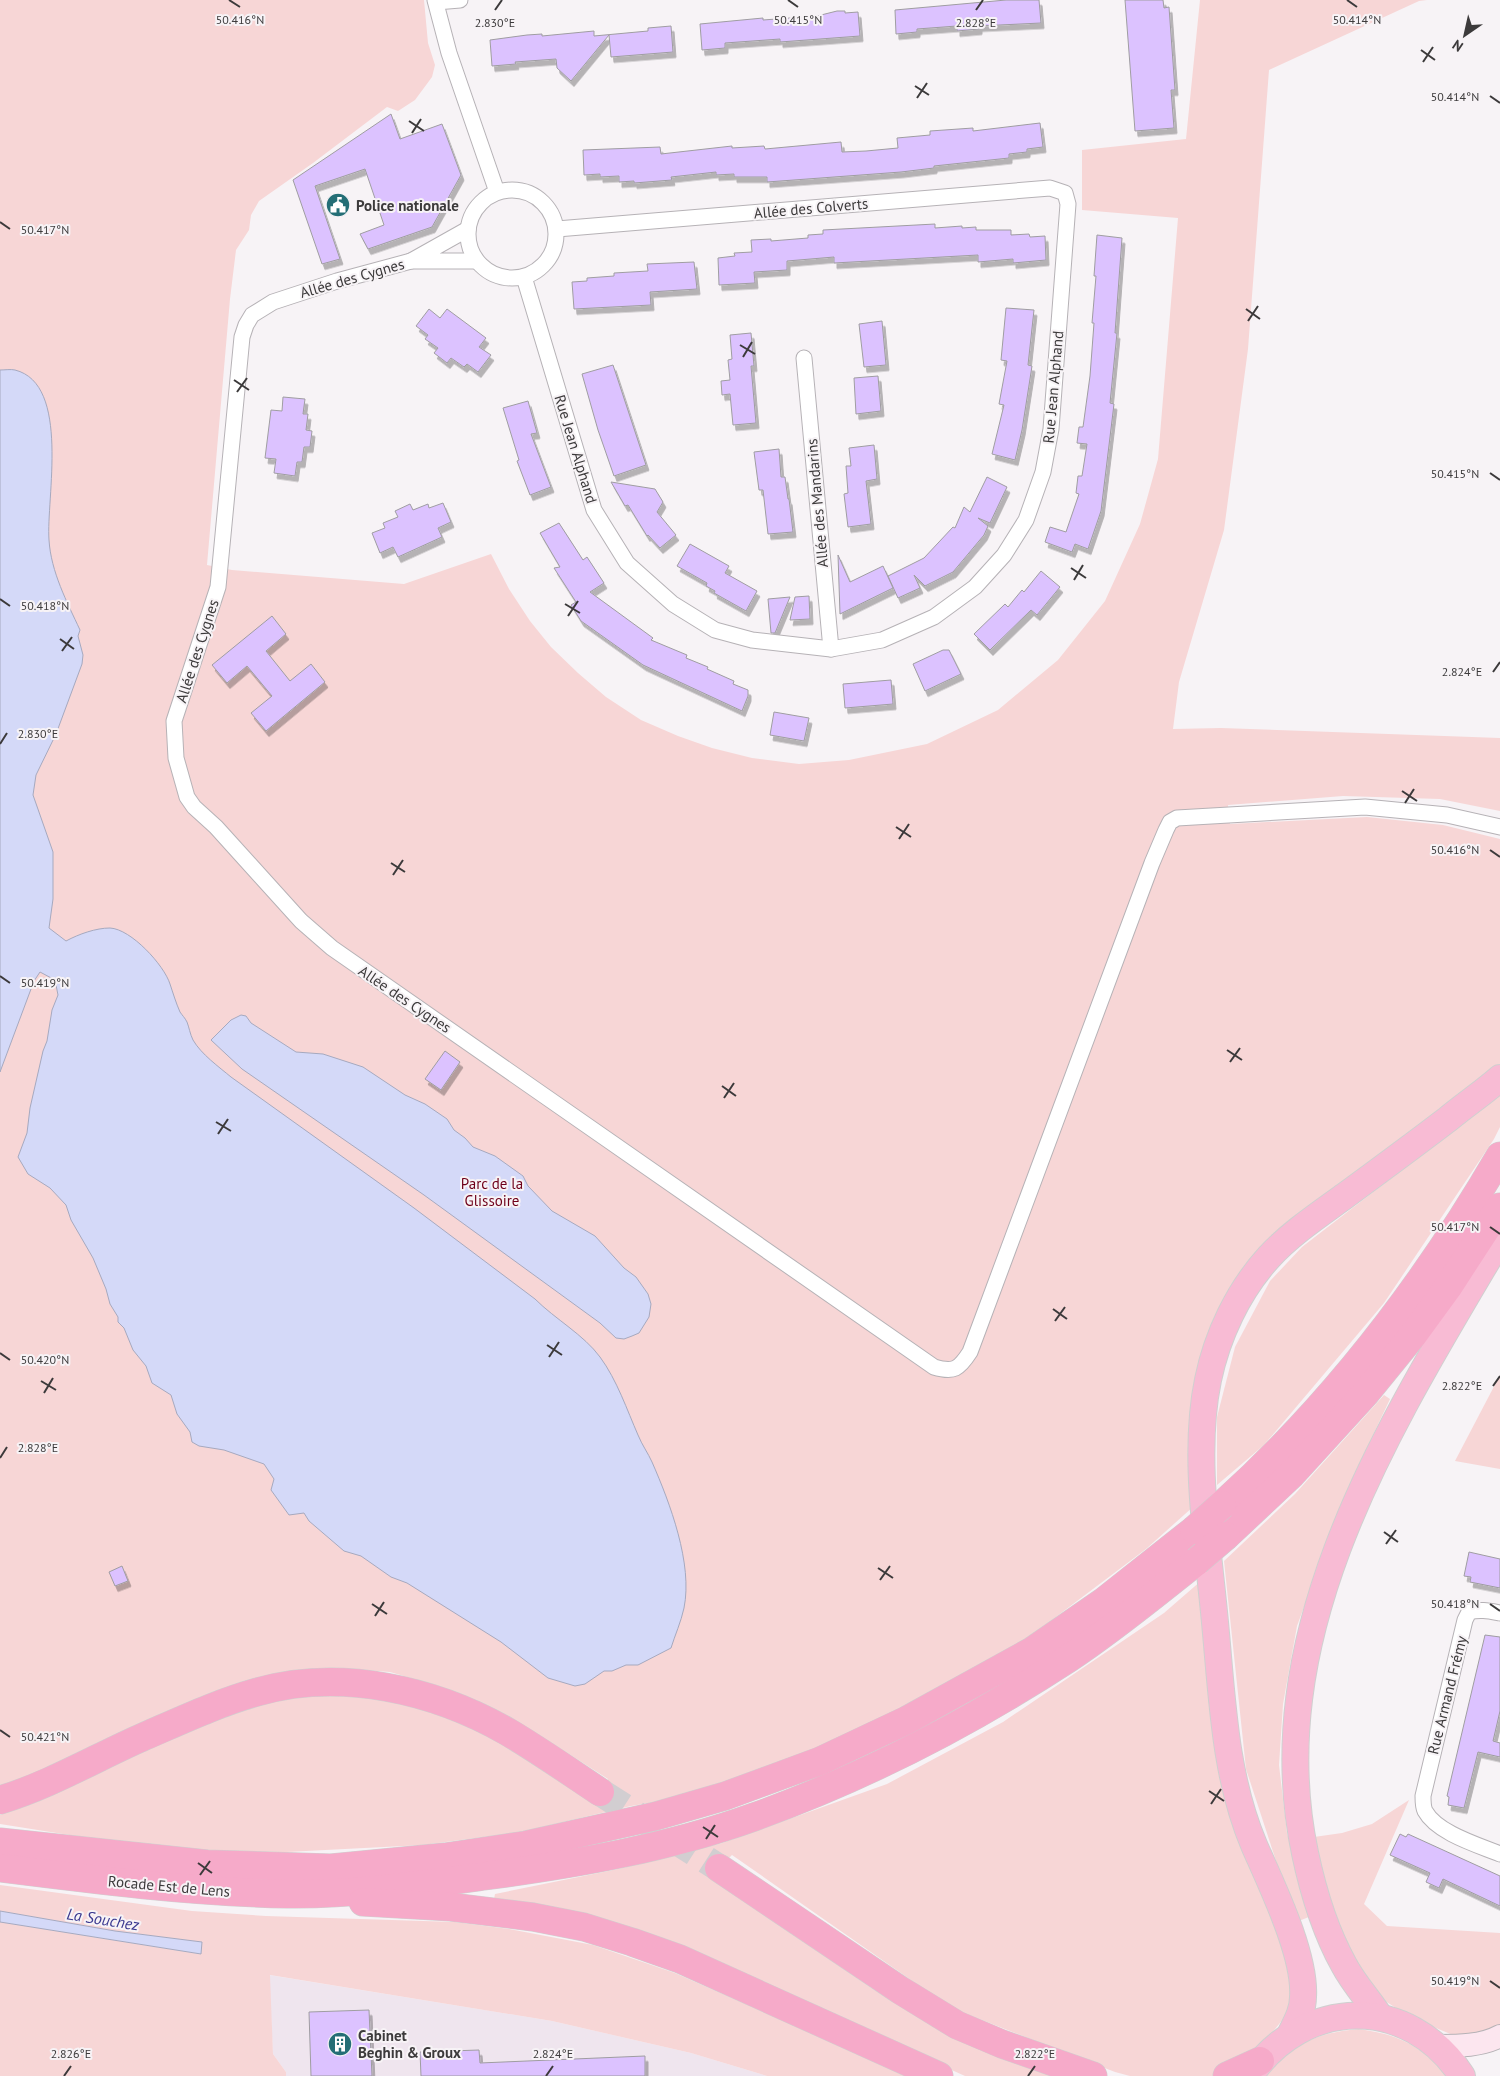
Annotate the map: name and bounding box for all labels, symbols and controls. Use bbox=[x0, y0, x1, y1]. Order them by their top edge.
north arrow bbox=[1440, 10, 1490, 60]
text: 50.416°N bbox=[216, 12, 264, 27]
text: 50.415°N bbox=[774, 12, 822, 27]
text: 50.414°N bbox=[1333, 12, 1381, 27]
text: 2.830°E bbox=[475, 15, 515, 30]
text: 2.828°E bbox=[956, 15, 996, 30]
text: N bbox=[1449, 36, 1467, 56]
text: 50.414°N bbox=[1431, 89, 1479, 104]
public building icon: Police nationale bbox=[325, 192, 351, 218]
street label: Allée des Colverts bbox=[753, 194, 869, 222]
place label: Police nationale bbox=[356, 196, 459, 215]
text: 50.417°N bbox=[21, 222, 69, 237]
street label: Allée des Cygnes bbox=[298, 254, 406, 302]
street label: Rue Jean Alphand bbox=[1039, 330, 1067, 444]
street label: Rue Jean Alphand bbox=[550, 392, 602, 506]
street label: Allée des Mandarins bbox=[802, 438, 832, 568]
text: 50.415°N bbox=[1431, 466, 1479, 481]
street label: Allée des Cygnes bbox=[171, 597, 223, 705]
text: 50.418°N bbox=[21, 598, 69, 613]
text: 2.824°E bbox=[1442, 664, 1482, 679]
text: 2.830°E bbox=[18, 726, 58, 741]
text: 50.416°N bbox=[1431, 842, 1479, 857]
street label: Allée des Cygnes bbox=[355, 961, 455, 1037]
text: 50.419°N bbox=[21, 975, 69, 990]
park label: Parc de la Glissoire bbox=[461, 1174, 523, 1210]
text: 50.417°N bbox=[1431, 1219, 1479, 1234]
text: 50.420°N bbox=[21, 1352, 69, 1367]
text: 2.822°E bbox=[1442, 1378, 1482, 1393]
text: 2.828°E bbox=[18, 1440, 58, 1455]
text: 50.418°N bbox=[1431, 1596, 1479, 1611]
street label: Rue Armand Frémy bbox=[1423, 1634, 1471, 1756]
text: 50.421°N bbox=[21, 1729, 69, 1744]
street label: Rocade Est de Lens bbox=[107, 1871, 231, 1901]
water label: La Souchez bbox=[65, 1903, 142, 1935]
text: 50.419°N bbox=[1431, 1973, 1479, 1988]
place label: Cabinet Beghin & Groux bbox=[358, 2026, 461, 2062]
building icon: Cabinet Beghin & Groux bbox=[327, 2031, 353, 2057]
text: 2.826°E bbox=[51, 2046, 91, 2061]
text: 2.824°E bbox=[533, 2046, 573, 2061]
text: 2.822°E bbox=[1015, 2046, 1055, 2061]

